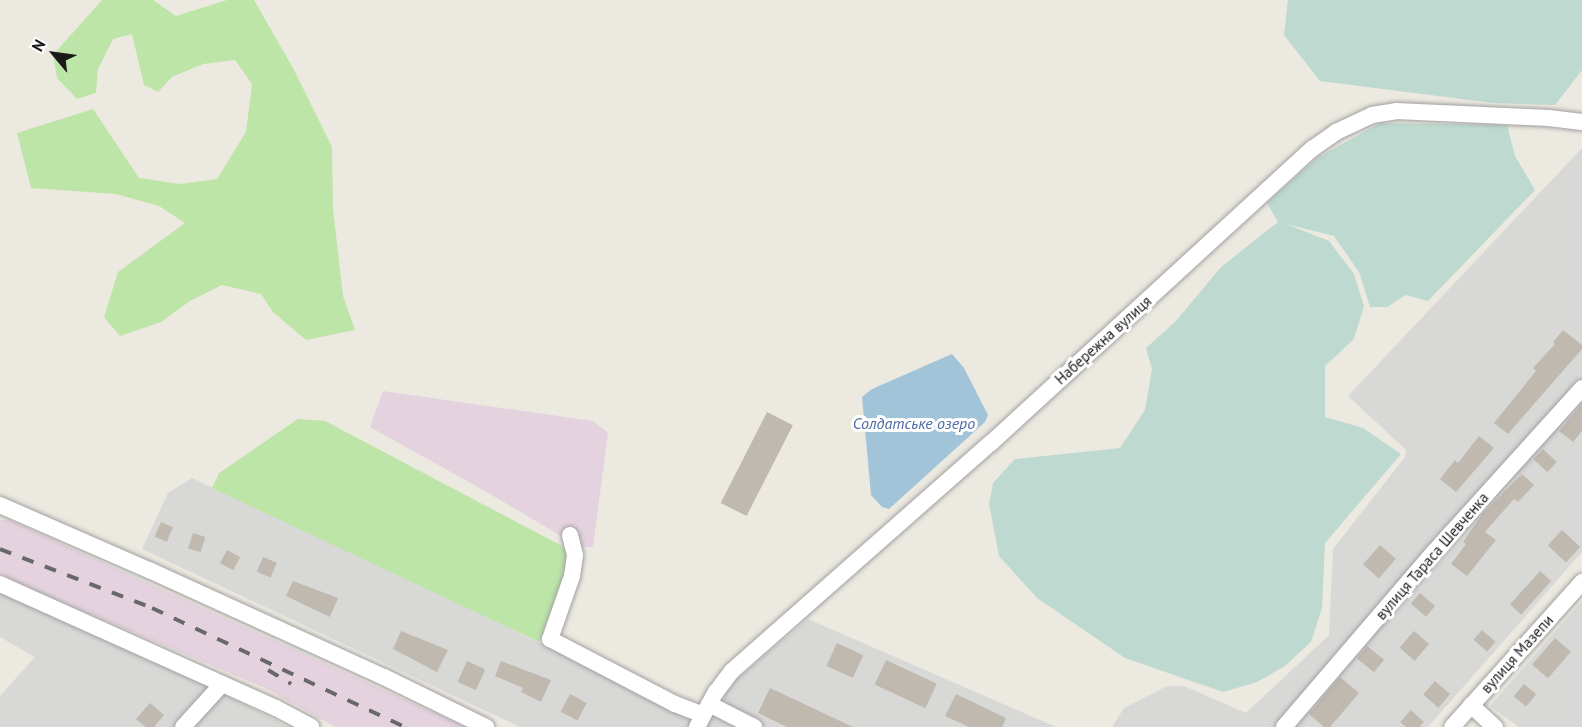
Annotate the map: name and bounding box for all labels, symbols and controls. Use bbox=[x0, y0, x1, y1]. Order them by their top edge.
north arrow bbox=[24, 24, 84, 84]
text: N bbox=[27, 36, 50, 55]
street label: Набережна вулиця bbox=[1051, 292, 1155, 388]
water label: Солдатське озеро bbox=[853, 413, 975, 433]
street label: вулиця Тараса Шевченка bbox=[1372, 489, 1492, 623]
street label: вулиця Мазепи bbox=[1477, 611, 1557, 697]

